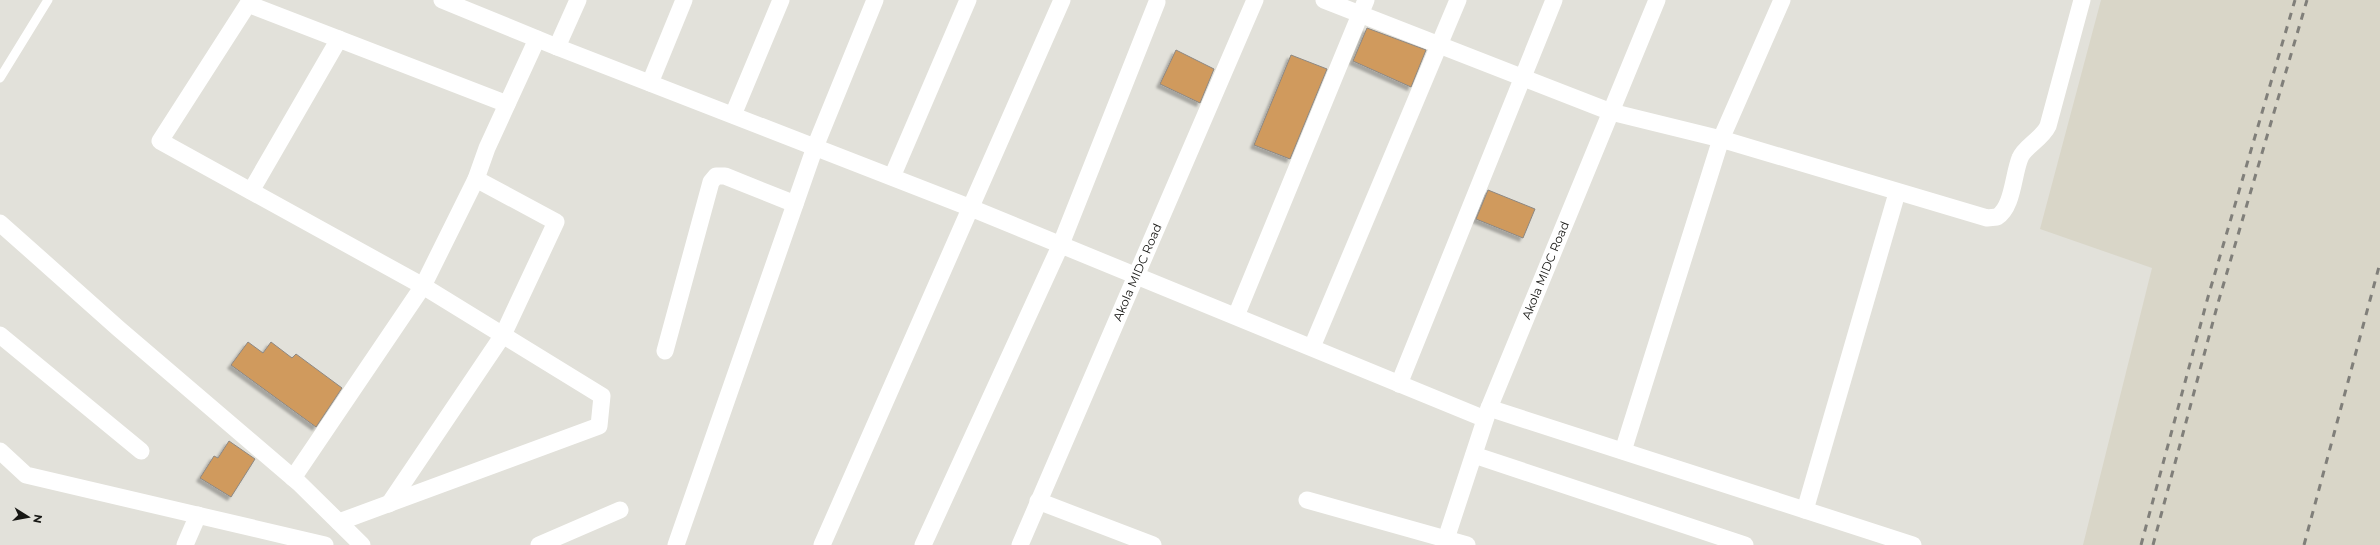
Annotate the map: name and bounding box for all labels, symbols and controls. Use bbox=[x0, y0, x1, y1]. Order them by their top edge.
street label: Akola MIDC Road bbox=[1518, 219, 1572, 321]
street label: Akola MIDC Road bbox=[1110, 221, 1165, 323]
north arrow bbox=[8, 497, 48, 537]
text: N bbox=[30, 513, 46, 525]

